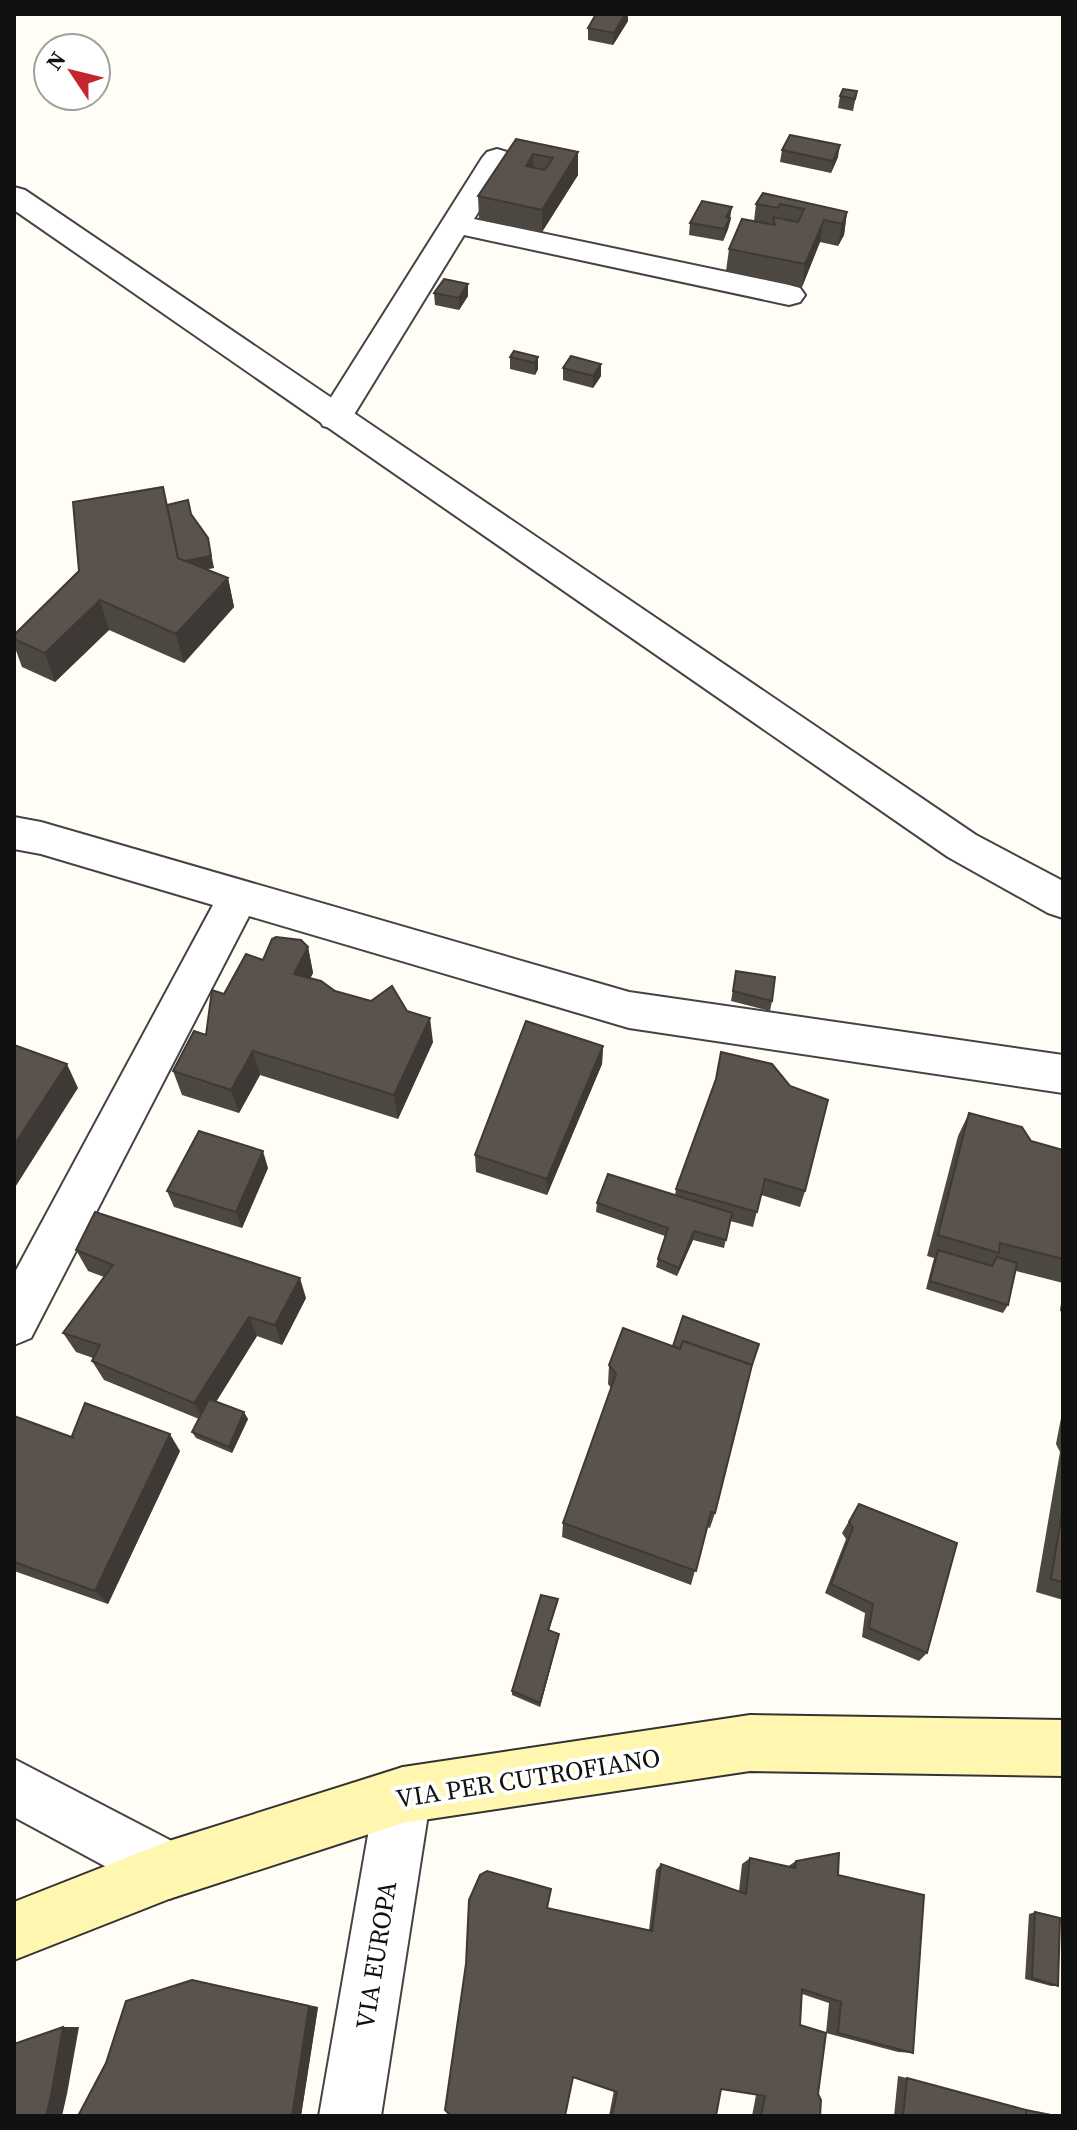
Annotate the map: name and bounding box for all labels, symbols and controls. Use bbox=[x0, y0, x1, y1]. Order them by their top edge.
north arrow bbox=[32, 32, 112, 112]
text: N bbox=[39, 45, 73, 76]
street label: VIA PER CUTROFIANO bbox=[393, 1739, 663, 1817]
street label: VIA EUROPA bbox=[347, 1878, 405, 2032]

